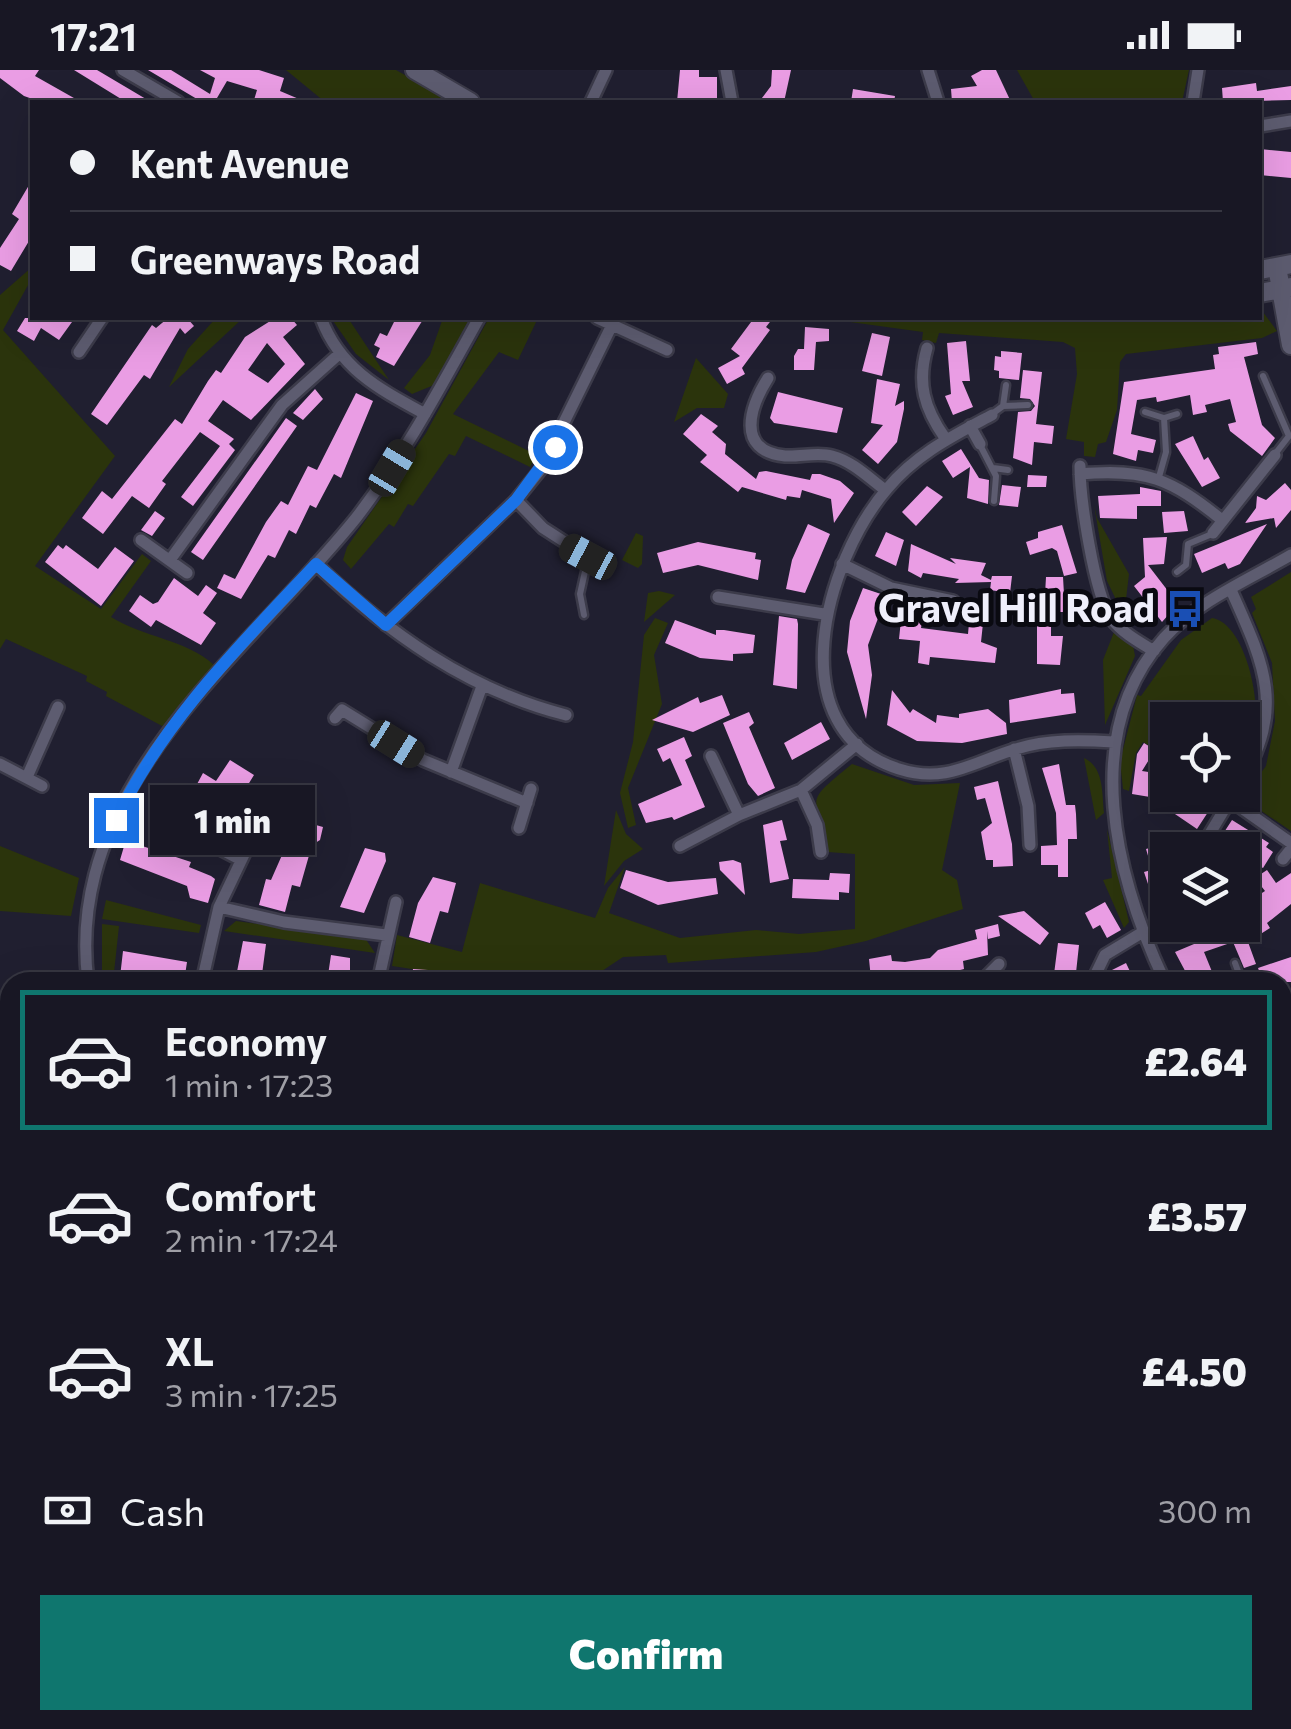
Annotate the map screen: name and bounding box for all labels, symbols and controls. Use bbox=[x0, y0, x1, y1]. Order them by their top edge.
text: 17:21 bbox=[50, 12, 137, 59]
text: Kent Avenue bbox=[130, 139, 349, 186]
text: Greenways Road bbox=[130, 235, 420, 282]
route start bbox=[533, 425, 578, 470]
car bbox=[364, 435, 420, 501]
car bbox=[554, 530, 622, 584]
place label: Gravel Hill Road bbox=[878, 583, 1155, 630]
bus stop icon: Gravel Hill Road bbox=[1164, 588, 1206, 630]
map controls bbox=[1150, 702, 1260, 942]
button: locate bbox=[1150, 702, 1260, 812]
car bbox=[363, 715, 429, 773]
callout: 1 min bbox=[151, 785, 316, 855]
route end bbox=[94, 798, 139, 843]
text: 1 min bbox=[194, 800, 271, 840]
button: layers bbox=[1150, 832, 1260, 942]
icon: car bbox=[45, 1015, 135, 1105]
text: Economy bbox=[165, 1017, 327, 1064]
text: £2.64 bbox=[1144, 1037, 1247, 1084]
text: 1 min · 17:23 bbox=[165, 1064, 333, 1104]
icon: car bbox=[45, 1170, 135, 1260]
text: Comfort bbox=[165, 1172, 316, 1219]
text: £3.57 bbox=[1147, 1192, 1247, 1239]
text: 2 min · 17:24 bbox=[165, 1219, 338, 1259]
icon: car bbox=[45, 1325, 135, 1415]
text: XL bbox=[165, 1327, 214, 1374]
text: £4.50 bbox=[1142, 1347, 1247, 1394]
text: 3 min · 17:25 bbox=[165, 1374, 338, 1414]
icon: cash bbox=[40, 1483, 95, 1538]
text: Cash bbox=[120, 1487, 205, 1534]
text: 300 m bbox=[1158, 1490, 1252, 1530]
button: Confirm bbox=[40, 1595, 1252, 1710]

